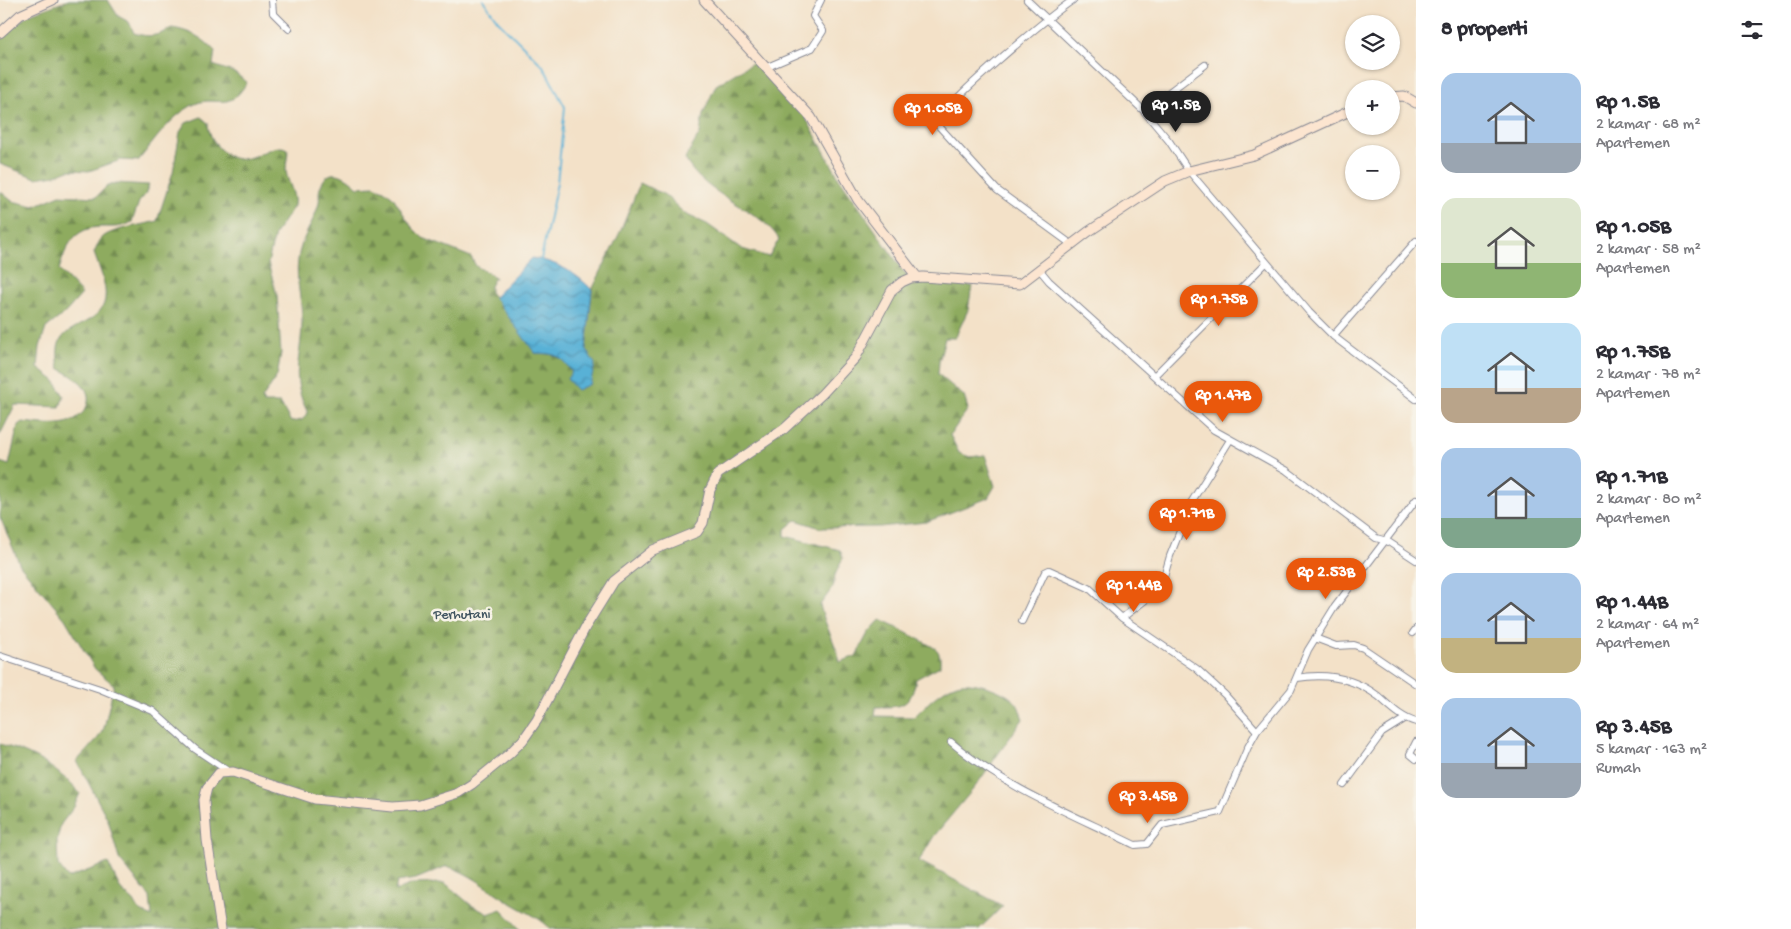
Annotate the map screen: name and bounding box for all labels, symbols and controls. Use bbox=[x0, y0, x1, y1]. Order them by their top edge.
map controls bbox=[1345, 15, 1400, 200]
button: layers bbox=[1345, 15, 1400, 70]
icon: filters bbox=[1738, 16, 1766, 44]
text: 8 properti bbox=[1441, 18, 1528, 43]
button: + bbox=[1345, 80, 1400, 135]
pin: Rp 1.5B bbox=[1130, 90, 1222, 133]
text: Rp 1.5B bbox=[1596, 91, 1659, 116]
icon: home bbox=[1481, 93, 1541, 153]
pin: Rp 1.05B bbox=[881, 94, 985, 136]
text: Rp 1.5B bbox=[1152, 97, 1200, 116]
text: Rp 1.05B bbox=[904, 100, 962, 119]
text: 2 kamar · 68 m² bbox=[1596, 116, 1701, 135]
text: Apartemen bbox=[1596, 135, 1670, 154]
button: − bbox=[1345, 145, 1400, 200]
text: Rp 1.05B bbox=[1596, 216, 1671, 241]
icon: home bbox=[1481, 218, 1541, 278]
text: 2 kamar · 58 m² bbox=[1596, 241, 1701, 260]
text: Apartemen bbox=[1596, 260, 1670, 279]
pin: Rp 1.75B bbox=[1167, 284, 1271, 327]
text: Rp 1.75B bbox=[1191, 291, 1247, 310]
text: Rp 1.75B bbox=[1596, 341, 1670, 366]
icon: home bbox=[1481, 343, 1541, 403]
text: 2 kamar · 78 m² bbox=[1596, 366, 1701, 385]
pin: Rp 1.47B bbox=[1171, 380, 1275, 423]
text: Apartemen bbox=[1596, 385, 1670, 404]
text: Rp 1.47B bbox=[1195, 387, 1251, 406]
text: Rp 1.71B bbox=[1596, 466, 1668, 491]
icon: home bbox=[1481, 468, 1541, 528]
text: 2 kamar · 80 m² bbox=[1596, 491, 1702, 510]
pin: Rp 1.71B bbox=[1135, 498, 1239, 541]
text: Rp 1.71B bbox=[1160, 505, 1214, 524]
text: Apartemen bbox=[1596, 510, 1670, 529]
pin: Rp 2.53B bbox=[1274, 558, 1378, 600]
text: Rp 2.53B bbox=[1297, 564, 1355, 583]
pin: Rp 1.44B bbox=[1082, 570, 1186, 613]
text: Rp 1.44B bbox=[1107, 577, 1161, 596]
text: Rp 1.44B bbox=[1596, 591, 1668, 616]
icon: home bbox=[1481, 593, 1541, 653]
park label: Perhutani bbox=[432, 607, 491, 624]
text: 2 kamar · 64 m² bbox=[1596, 616, 1699, 635]
text: Apartemen bbox=[1596, 635, 1670, 654]
text: Rp 3.45B bbox=[1596, 716, 1672, 741]
icon: home bbox=[1481, 718, 1541, 778]
text: 5 kamar · 163 m² bbox=[1596, 741, 1707, 760]
text: Rumah bbox=[1596, 760, 1641, 779]
pin: Rp 3.45B bbox=[1096, 782, 1200, 824]
text: Rp 3.45B bbox=[1119, 788, 1177, 807]

